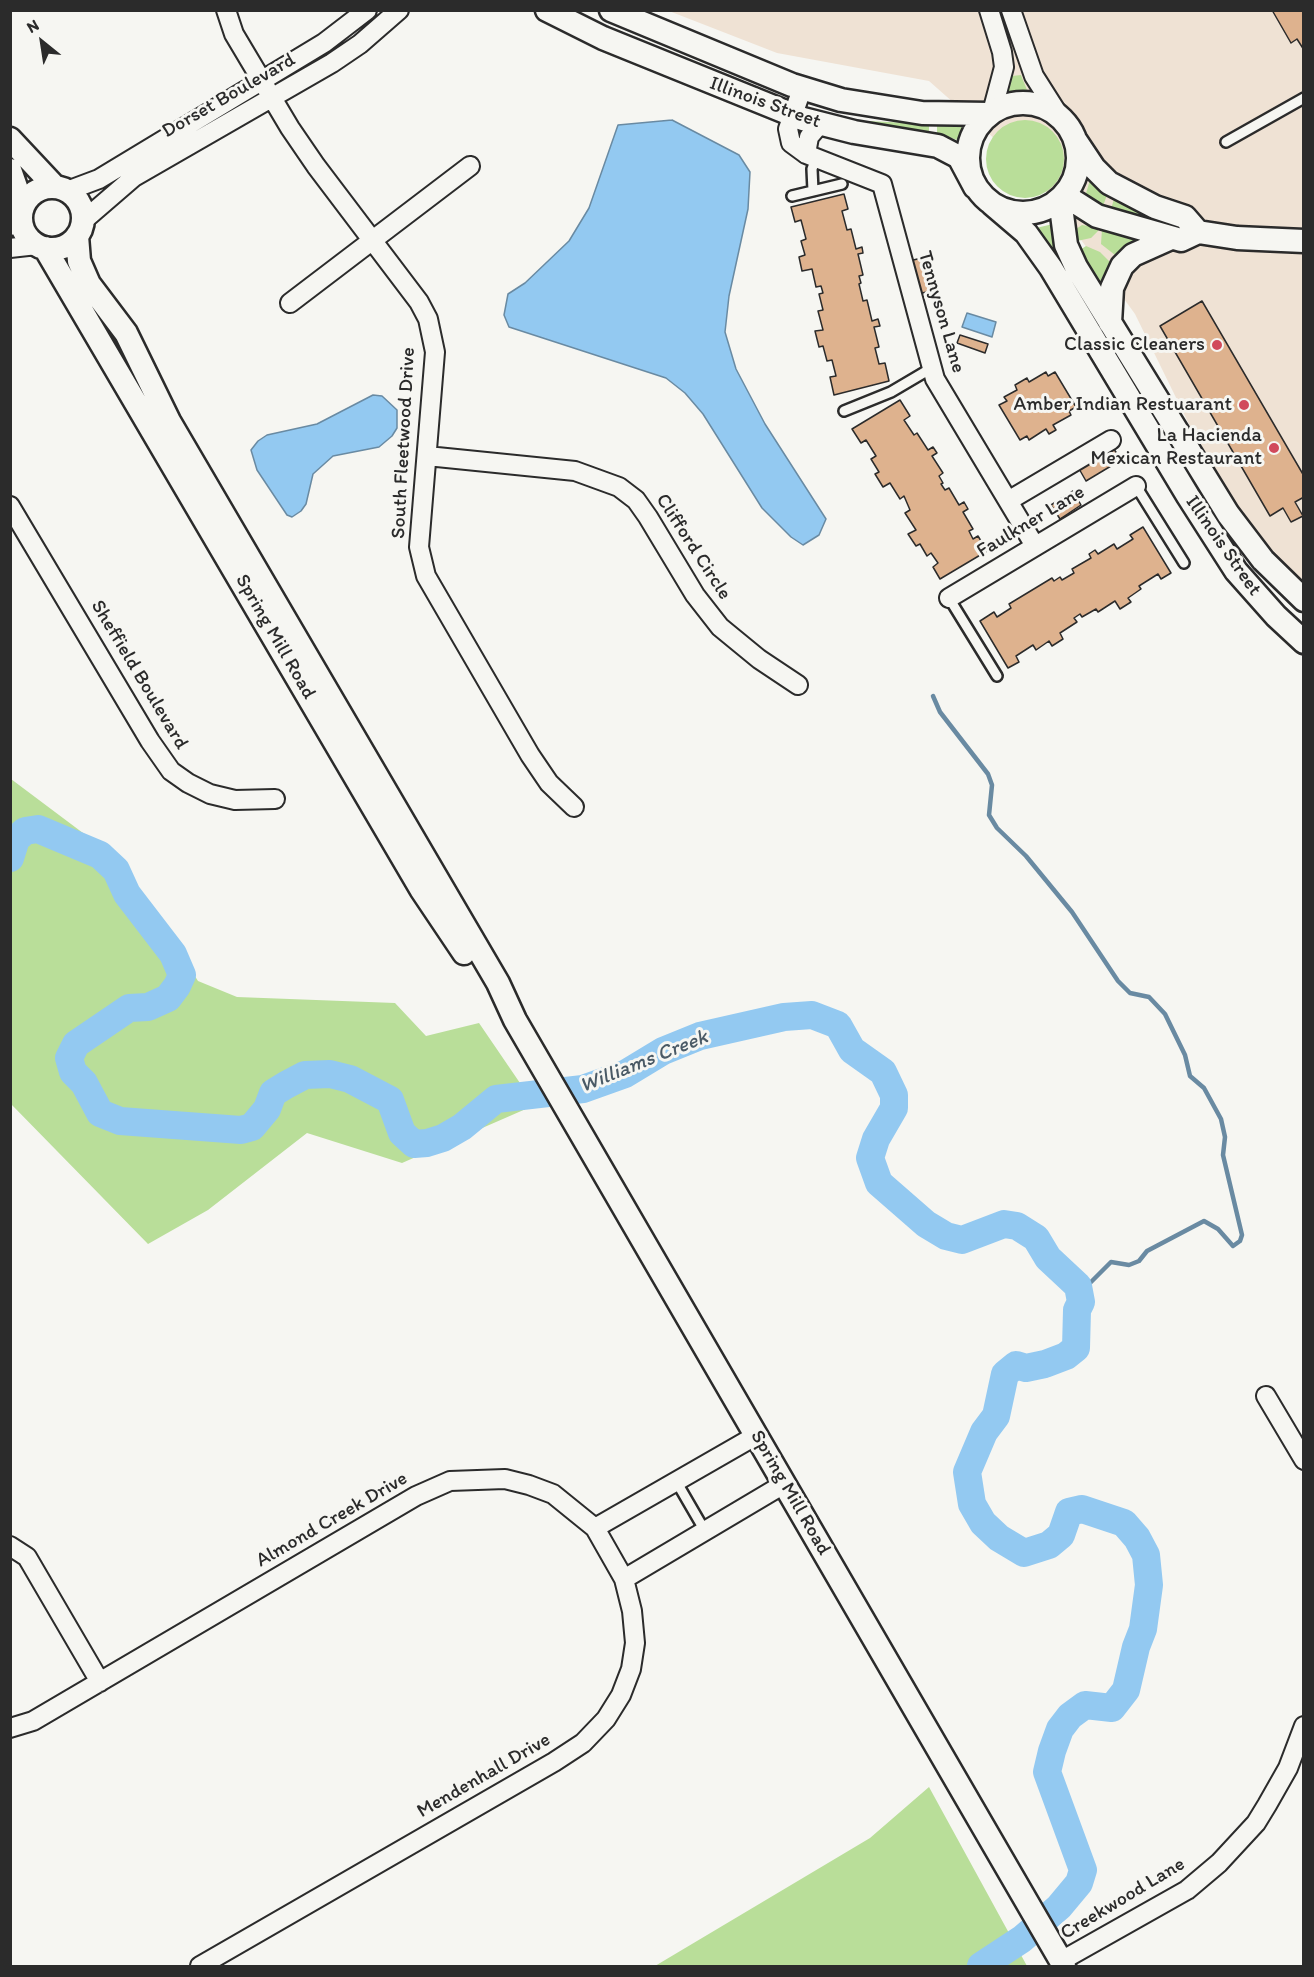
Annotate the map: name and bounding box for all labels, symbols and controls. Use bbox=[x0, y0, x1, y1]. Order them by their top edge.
north arrow bbox=[12, 12, 72, 72]
text: N bbox=[23, 15, 42, 37]
street label: Dorset Boulevard bbox=[158, 48, 300, 144]
street label: Illinois Street bbox=[706, 72, 824, 134]
street label: Tennyson Lane bbox=[912, 248, 970, 376]
place label: Classic Cleaners bbox=[1064, 333, 1205, 357]
marker: Classic Cleaners bbox=[1210, 338, 1224, 352]
street label: South Fleetwood Drive bbox=[387, 347, 421, 539]
place label: Amber Indian Restuarant bbox=[1013, 393, 1232, 417]
marker: Amber Indian Restuarant bbox=[1237, 398, 1251, 412]
place label: La Hacienda Mexican Restaurant bbox=[1090, 424, 1262, 471]
marker: La Hacienda Mexican Restaurant bbox=[1267, 441, 1281, 455]
street label: Faulkner Lane bbox=[973, 480, 1089, 564]
street label: Clifford Circle bbox=[650, 490, 736, 604]
street label: Illinois Street bbox=[1180, 491, 1266, 601]
street label: Spring Mill Road bbox=[230, 570, 320, 704]
street label: Sheffield Boulevard bbox=[85, 596, 193, 754]
water label: Williams Creek bbox=[576, 1025, 712, 1099]
street label: Spring Mill Road bbox=[745, 1426, 835, 1560]
street label: Almond Creek Drive bbox=[252, 1467, 412, 1573]
street label: Mendenhall Drive bbox=[413, 1728, 555, 1824]
street label: Creekwood Lane bbox=[1057, 1852, 1189, 1946]

